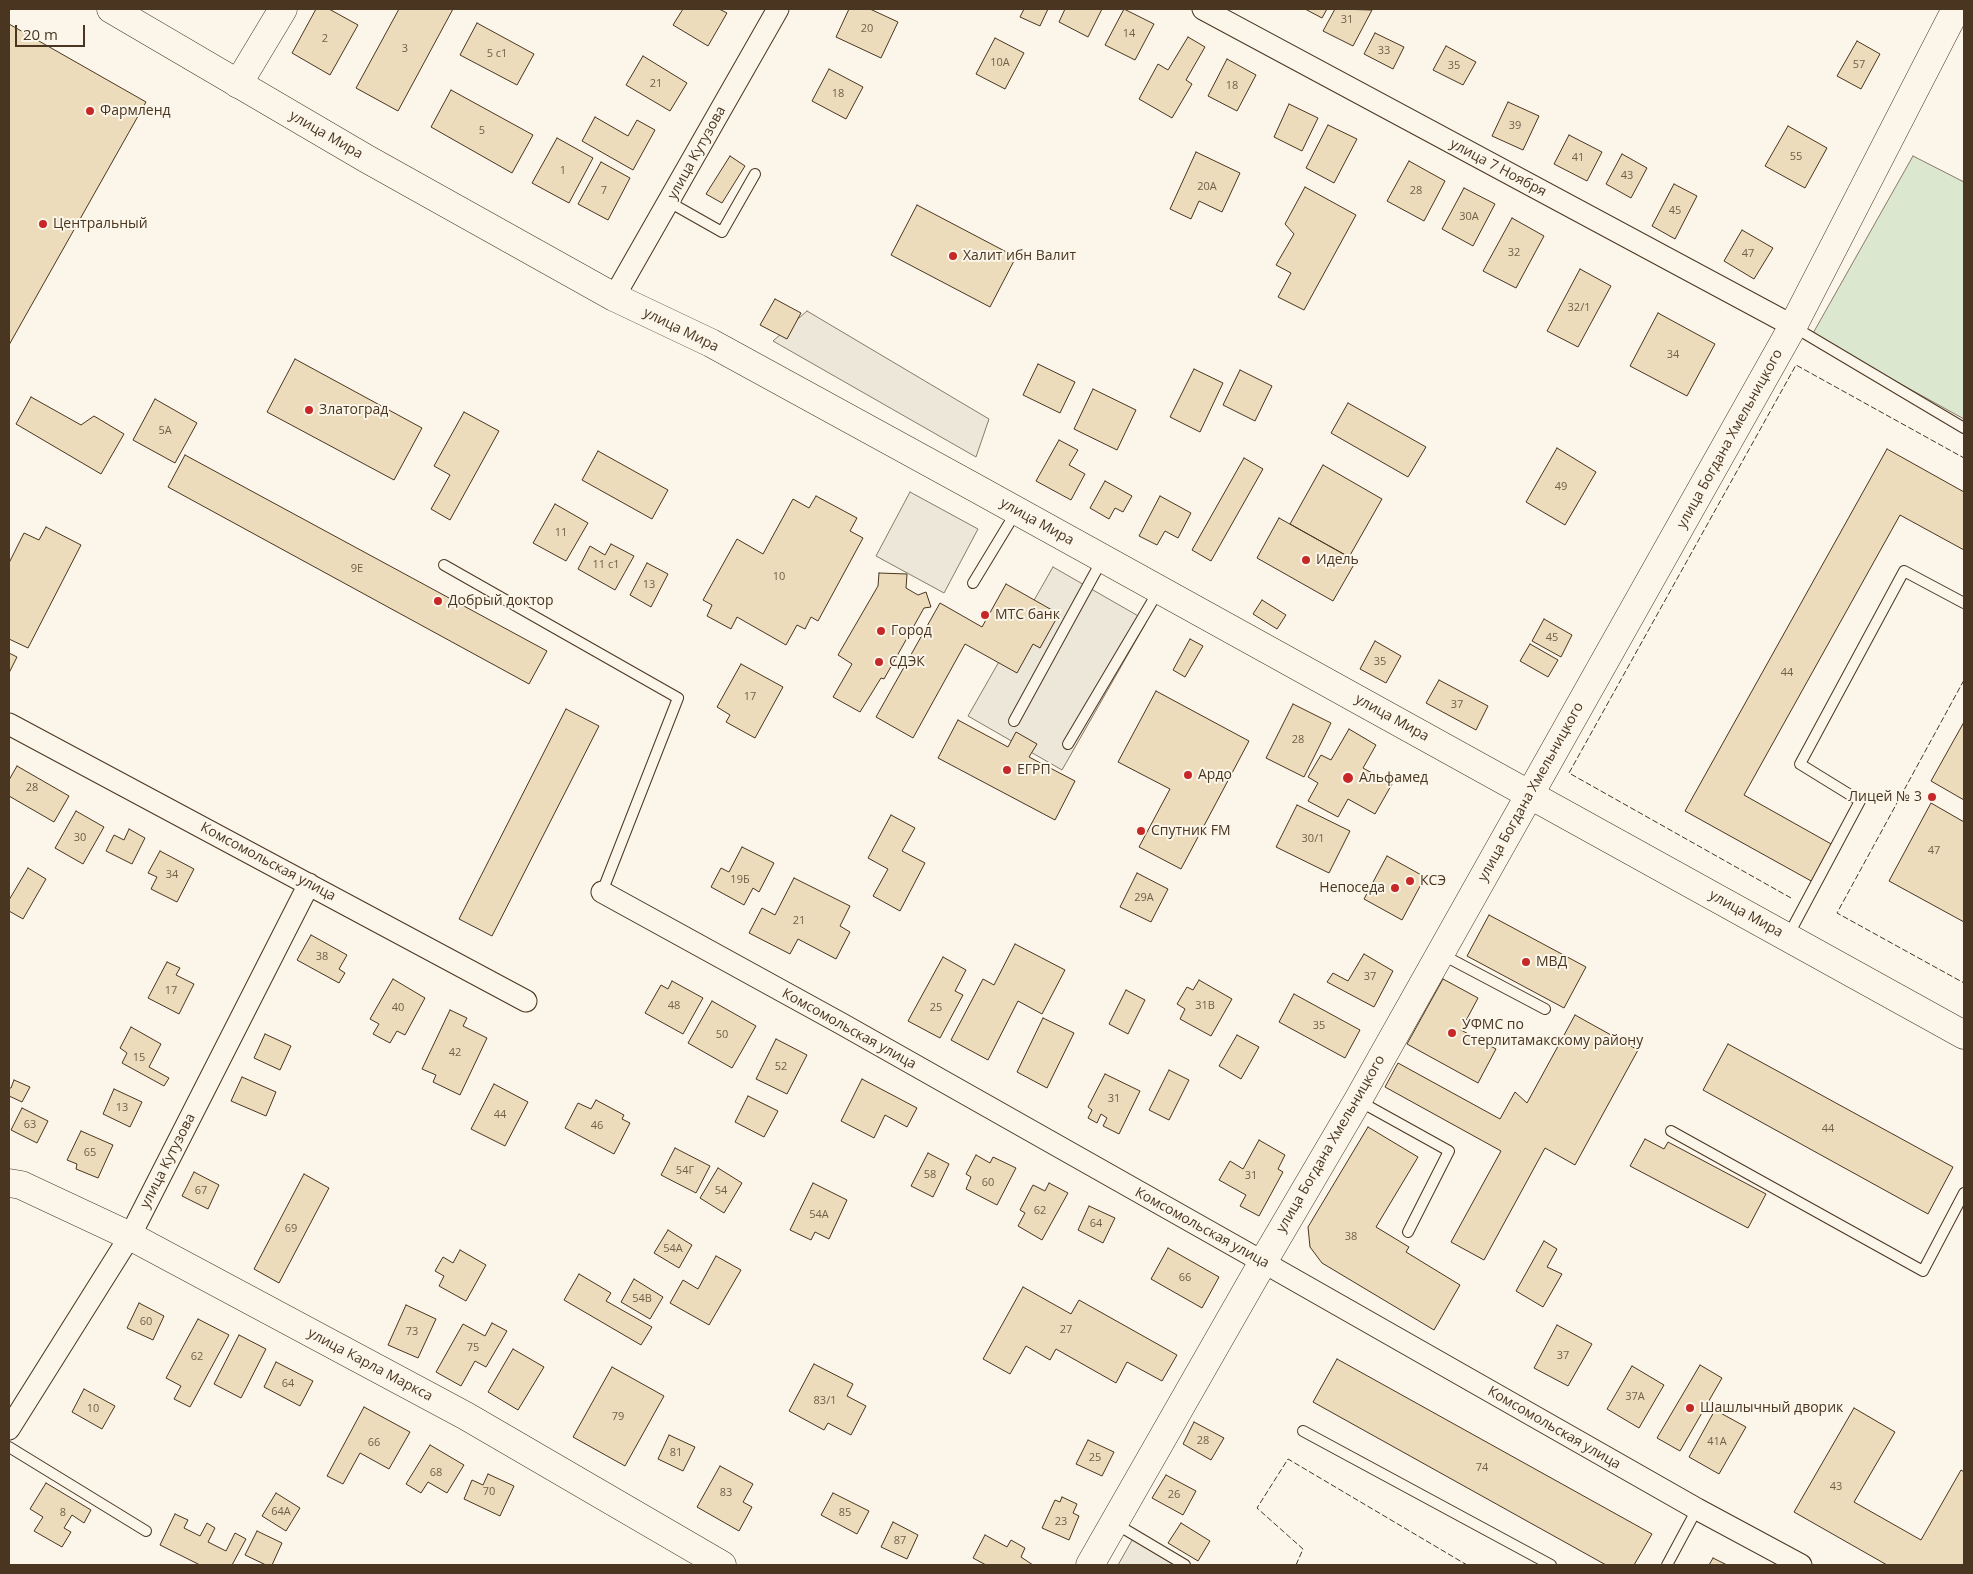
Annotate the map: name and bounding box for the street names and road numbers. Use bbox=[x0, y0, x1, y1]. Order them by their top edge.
street label: улица Кутузова bbox=[664, 103, 730, 203]
street label: улица Мира bbox=[286, 107, 366, 163]
street label: улица 7 Ноября bbox=[1447, 135, 1549, 201]
street label: улица Мира bbox=[640, 304, 722, 356]
street label: улица Богдана Хмельницкого bbox=[1674, 346, 1786, 532]
street label: улица Мира bbox=[997, 495, 1077, 549]
street label: улица Мира bbox=[1352, 691, 1432, 745]
street label: улица Богдана Хмельницкого bbox=[1475, 699, 1587, 885]
street label: Комсомольская улица bbox=[197, 819, 339, 905]
street label: улица Мира bbox=[1706, 887, 1786, 941]
street label: Комсомольская улица bbox=[779, 985, 919, 1073]
street label: улица Богдана Хмельницкого bbox=[1273, 1052, 1389, 1236]
street label: улица Кутузова bbox=[137, 1111, 199, 1211]
street label: Комсомольская улица bbox=[1132, 1184, 1272, 1272]
street label: улица Карла Маркса bbox=[305, 1325, 435, 1405]
street label: Комсомольская улица bbox=[1484, 1383, 1624, 1473]

